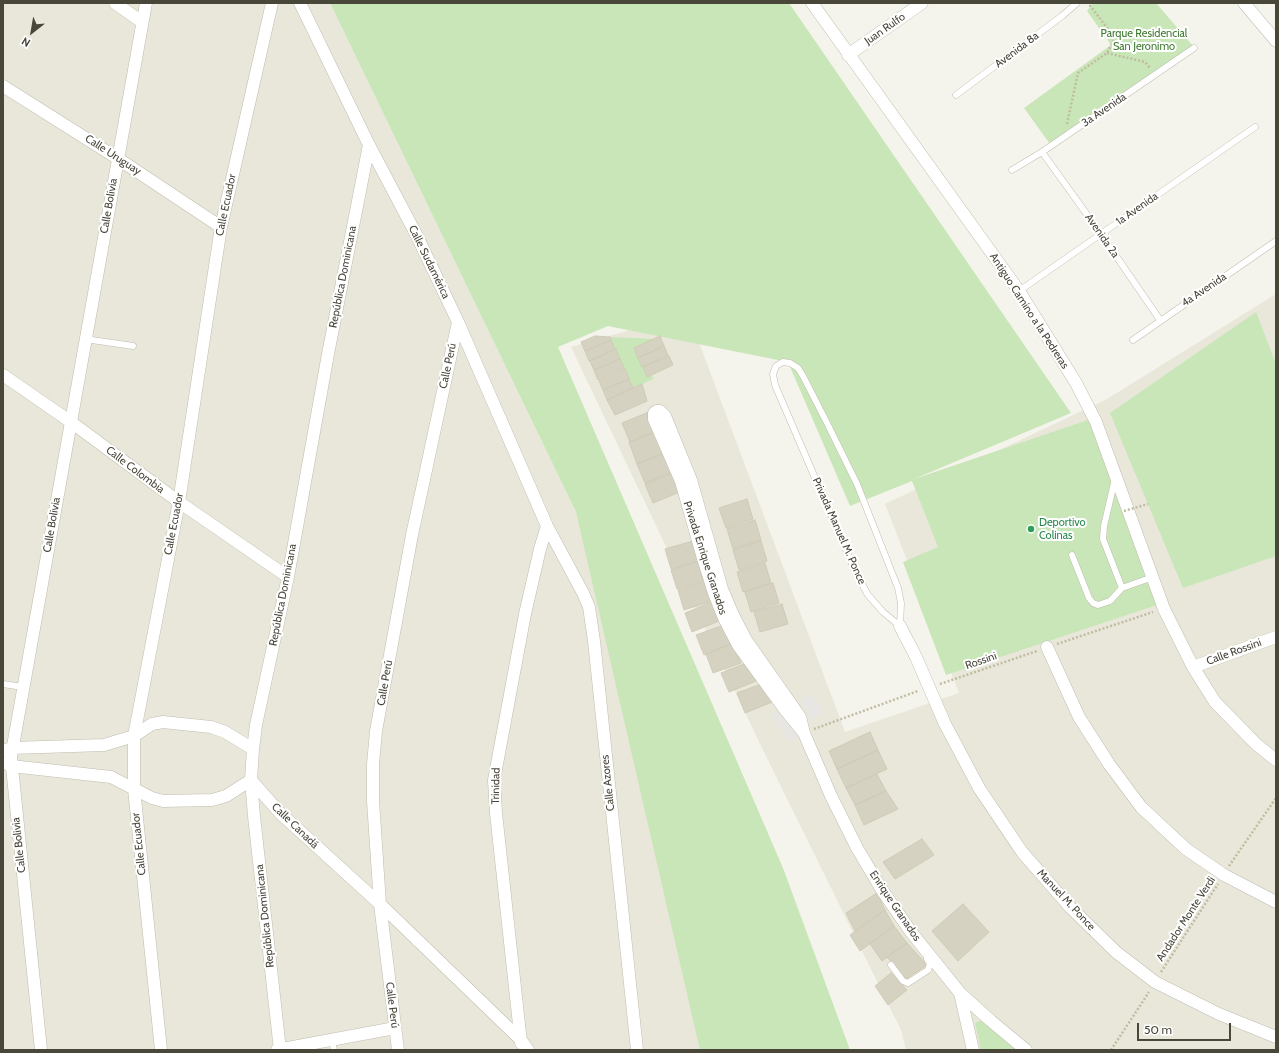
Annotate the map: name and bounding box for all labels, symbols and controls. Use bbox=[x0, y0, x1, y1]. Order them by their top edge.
street label: Juan Rulfo bbox=[862, 10, 908, 48]
north arrow bbox=[12, 12, 52, 52]
park label: Parque Residencial San Jeronimo bbox=[1101, 27, 1187, 53]
street label: Avenida 8a bbox=[992, 29, 1042, 71]
text: N bbox=[19, 34, 33, 50]
street label: 3a Avenida bbox=[1079, 90, 1129, 130]
street label: Calle Uruguay bbox=[82, 132, 144, 178]
street label: Calle Ecuador bbox=[213, 173, 239, 237]
street label: Calle Bolivia bbox=[98, 177, 120, 235]
street label: 1a Avenida bbox=[1113, 190, 1161, 228]
street label: Avenida 2a bbox=[1082, 211, 1122, 261]
street label: Calle Sudamérica bbox=[405, 223, 453, 301]
street label: República Dominicana bbox=[327, 225, 359, 329]
street label: Antiguo Camino a la Pedreras bbox=[987, 251, 1071, 371]
street label: 4a Avenida bbox=[1179, 270, 1229, 310]
street label: Calle Perú bbox=[437, 342, 459, 390]
street label: Calle Colombia bbox=[103, 444, 167, 496]
street label: Privada Manuel M. Ponce bbox=[809, 475, 869, 587]
street label: Calle Ecuador bbox=[162, 492, 186, 556]
street label: Calle Bolivia bbox=[41, 496, 63, 554]
street label: Privada Enrique Granados bbox=[680, 500, 730, 616]
place label: Deportivo Colinas bbox=[1039, 516, 1086, 542]
marker: Deportivo Colinas bbox=[1026, 524, 1036, 534]
street label: República Dominicana bbox=[267, 543, 299, 647]
street label: Calle Rossini bbox=[1205, 636, 1263, 668]
street label: Rossini bbox=[964, 649, 998, 673]
street label: Calle Perú bbox=[374, 659, 396, 707]
street label: Calle Azores bbox=[598, 754, 618, 812]
street label: Trinidad bbox=[489, 768, 503, 804]
street label: Calle Canadá bbox=[269, 800, 321, 852]
street label: Calle Ecuador bbox=[129, 812, 149, 876]
street label: Calle Bolivia bbox=[10, 817, 28, 873]
street label: República Dominicana bbox=[253, 864, 277, 968]
street label: Manuel M. Ponce bbox=[1034, 866, 1098, 934]
street label: Enrique Granados bbox=[867, 868, 923, 944]
street label: Andador Monte Verdi bbox=[1154, 874, 1218, 964]
street label: Calle Perú bbox=[383, 981, 401, 1029]
scale bar bbox=[1139, 1015, 1233, 1041]
text: 50 m bbox=[1144, 1022, 1172, 1037]

